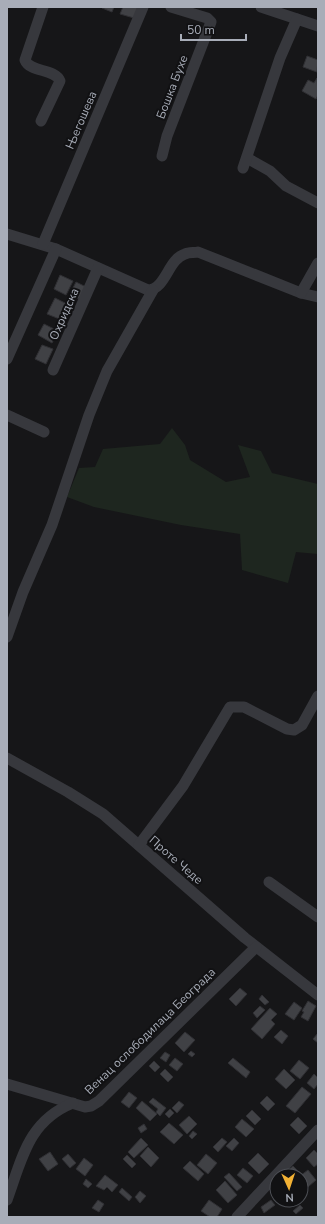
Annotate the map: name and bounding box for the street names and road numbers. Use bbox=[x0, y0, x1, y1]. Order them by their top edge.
street label: Бошка Бухе bbox=[153, 53, 191, 121]
street label: Његошева bbox=[62, 89, 100, 151]
street label: Охридска bbox=[45, 285, 83, 343]
street label: Проте Чеде bbox=[146, 832, 206, 888]
street label: Венац ослободилаца Београда bbox=[81, 964, 219, 1098]

